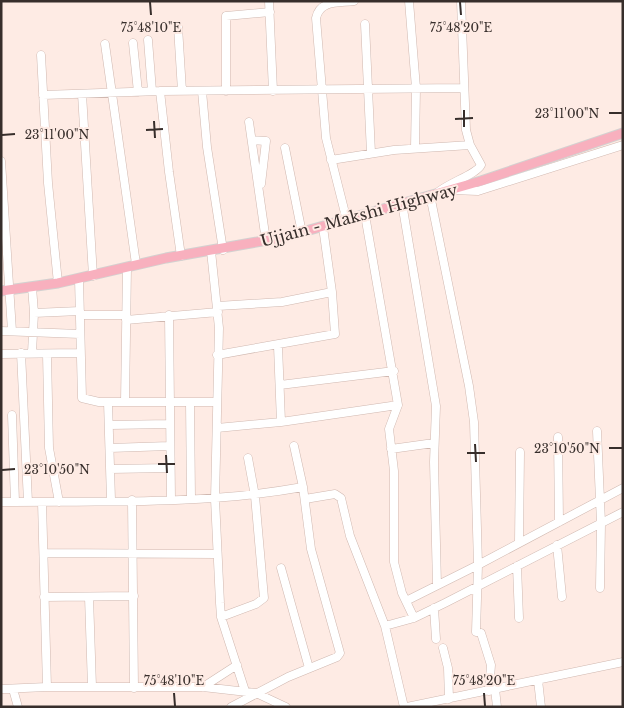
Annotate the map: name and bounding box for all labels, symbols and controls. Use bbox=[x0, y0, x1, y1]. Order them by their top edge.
text: 75°48'10"E bbox=[121, 20, 181, 35]
text: 75°48'20"E bbox=[430, 20, 492, 35]
text: 23°11'00"N bbox=[535, 106, 599, 121]
text: 23°11'00"N bbox=[25, 127, 89, 142]
street label: Ujjain - Makshi Highway bbox=[258, 179, 461, 251]
text: 23°10'50"N bbox=[534, 441, 600, 456]
text: 23°10'50"N bbox=[24, 462, 90, 477]
text: 75°48'10"E bbox=[144, 673, 204, 688]
text: 75°48'20"E bbox=[453, 673, 515, 688]

